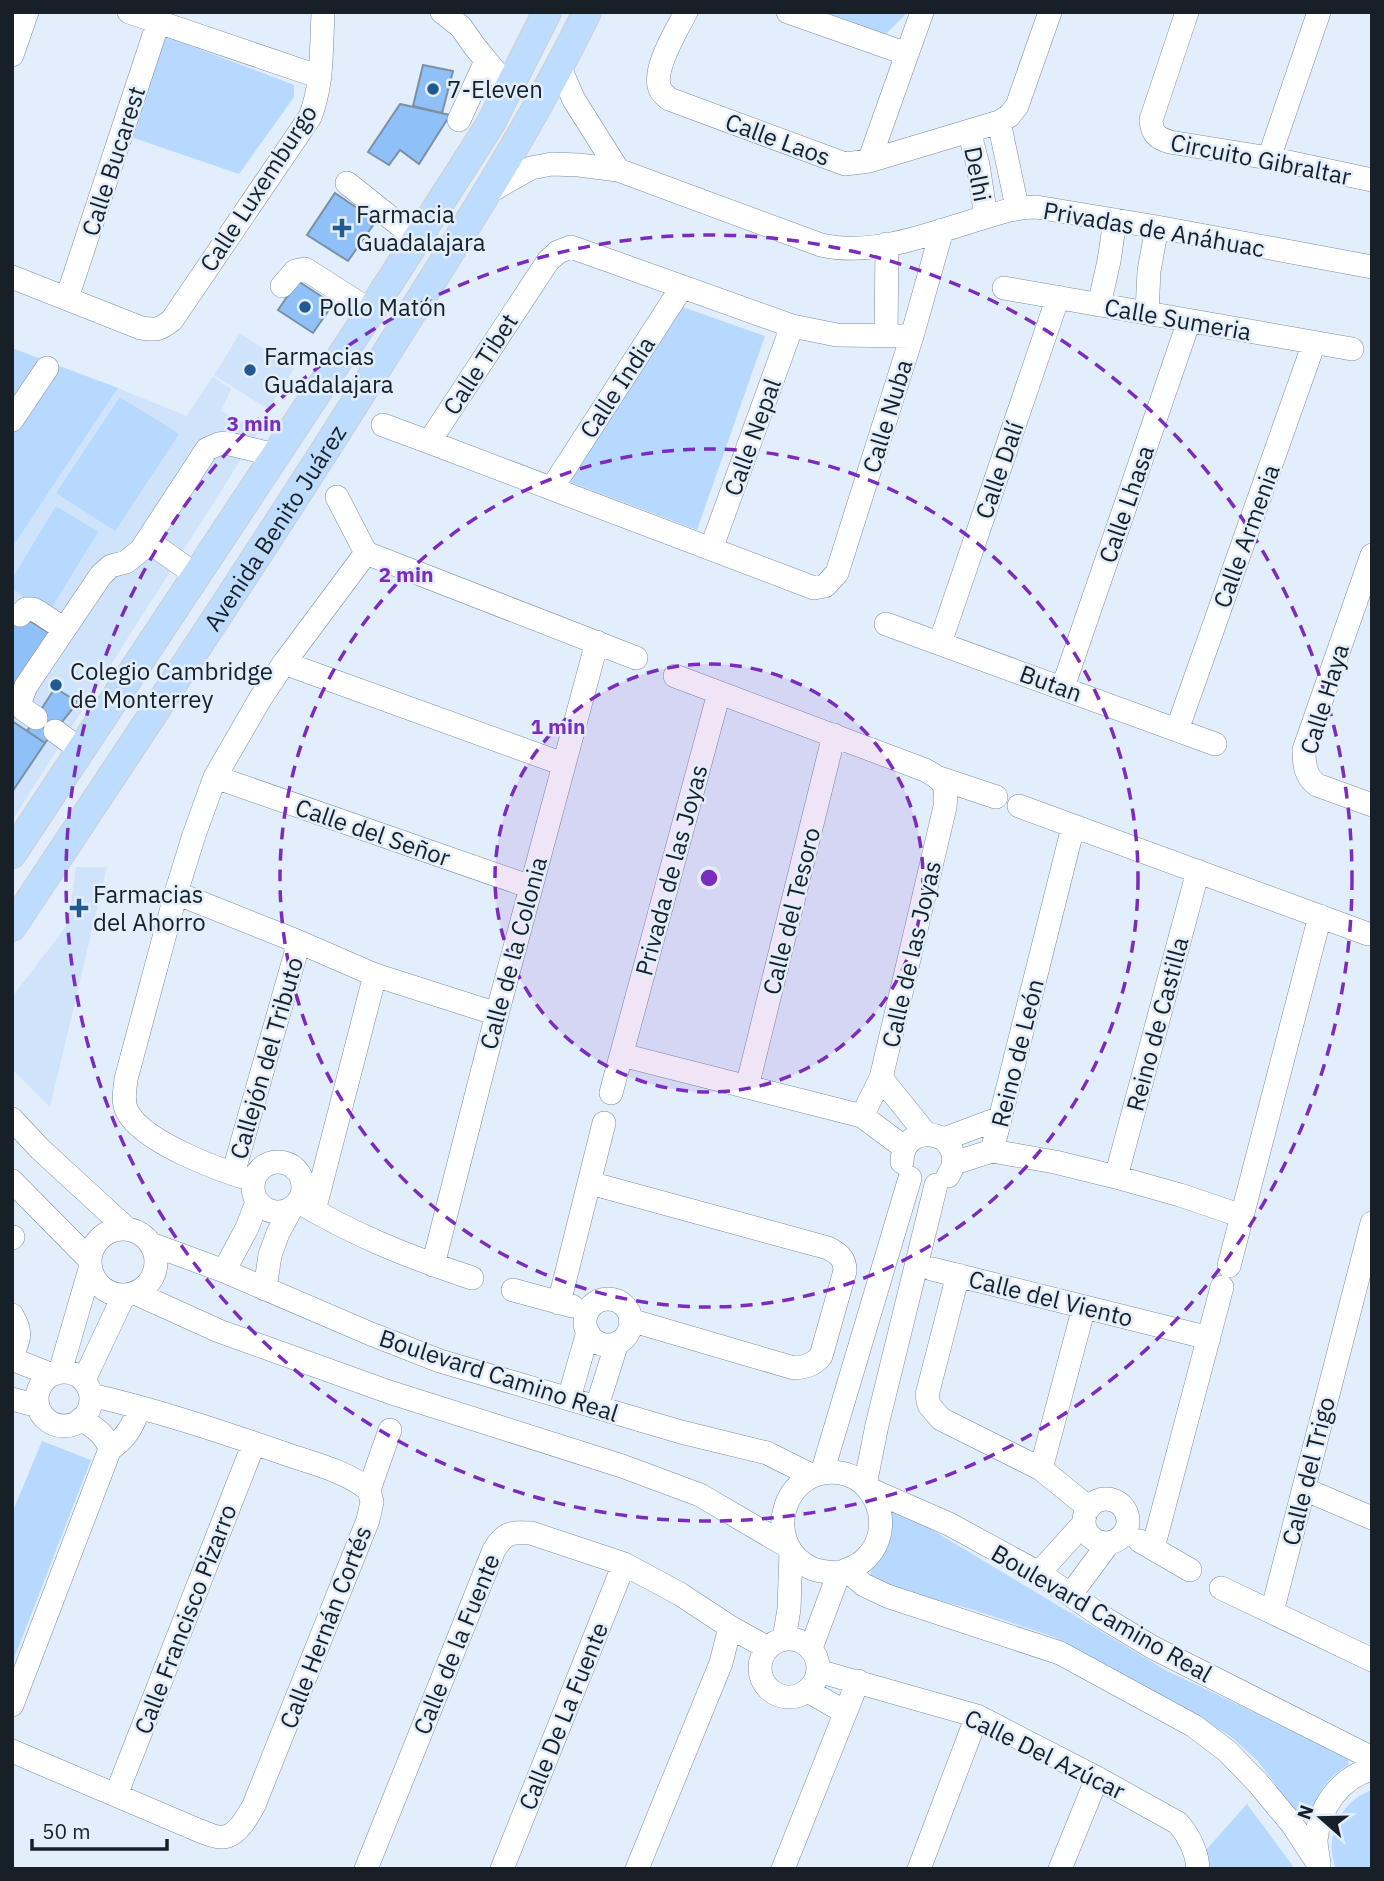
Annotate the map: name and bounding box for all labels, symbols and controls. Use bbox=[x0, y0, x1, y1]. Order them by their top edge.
place label: 7-Eleven bbox=[447, 73, 543, 105]
marker: 7-Eleven bbox=[425, 81, 441, 97]
street label: Calle Bucarest bbox=[74, 82, 152, 240]
street label: Calle Luxemburgo bbox=[192, 98, 324, 278]
street label: Calle Laos bbox=[721, 105, 835, 173]
street label: Circuito Gibraltar bbox=[1168, 126, 1354, 192]
street label: Delhi bbox=[957, 144, 999, 204]
street label: Privadas de Anáhuac bbox=[1041, 194, 1267, 264]
place label: Farmacia Guadalajara bbox=[356, 198, 486, 258]
marker: Farmacia Guadalajara bbox=[334, 220, 350, 236]
street label: Calle Sumeria bbox=[1102, 290, 1254, 348]
place label: Pollo Matón bbox=[319, 291, 446, 323]
marker: Pollo Matón bbox=[297, 299, 313, 315]
street label: Calle Tibet bbox=[435, 307, 525, 421]
street label: Calle India bbox=[572, 330, 662, 444]
place label: Farmacias Guadalajara bbox=[264, 340, 394, 400]
street label: Calle Nuba bbox=[855, 355, 919, 477]
marker: Farmacias Guadalajara bbox=[242, 362, 258, 378]
street label: Calle Nepal bbox=[716, 374, 788, 500]
text: 3 min bbox=[227, 409, 281, 437]
street label: Calle Dalí bbox=[967, 417, 1031, 523]
street label: Avenida Benito Juárez bbox=[196, 419, 353, 637]
street label: Calle Lhasa bbox=[1091, 441, 1161, 567]
street label: Calle Armenia bbox=[1205, 460, 1287, 612]
text: 2 min bbox=[379, 560, 433, 588]
street label: Calle Haya bbox=[1292, 640, 1356, 758]
place label: Colegio Cambridge de Monterrey bbox=[70, 655, 273, 715]
street label: Butan bbox=[1015, 657, 1087, 709]
marker: Colegio Cambridge de Monterrey bbox=[48, 677, 64, 693]
text: 1 min bbox=[531, 712, 585, 740]
street label: Privada de las Joyas bbox=[627, 761, 715, 979]
street label: Calle del Señor bbox=[291, 791, 455, 874]
street label: Calle del Tesoro bbox=[755, 824, 827, 998]
street label: Calle de la Colonia bbox=[472, 853, 554, 1053]
street label: Calle de las Joyas bbox=[874, 858, 948, 1050]
centre of rings bbox=[697, 866, 721, 890]
place label: Farmacias del Ahorro bbox=[93, 878, 206, 938]
marker: Farmacias del Ahorro bbox=[71, 900, 87, 916]
street label: Reino de Castilla bbox=[1118, 933, 1196, 1115]
street label: Callejón del Tributo bbox=[222, 953, 310, 1163]
street label: Reino de León bbox=[983, 976, 1051, 1130]
street label: Calle del Viento bbox=[966, 1262, 1136, 1334]
street label: Boulevard Camino Real bbox=[375, 1321, 623, 1429]
street label: Calle del Trigo bbox=[1274, 1393, 1342, 1549]
street label: Calle Francisco Pizarro bbox=[126, 1499, 244, 1739]
street label: Calle Hernán Cortés bbox=[272, 1521, 378, 1733]
street label: Boulevard Camino Real bbox=[986, 1537, 1218, 1689]
street label: Calle de la Fuente bbox=[405, 1549, 507, 1739]
street label: Calle De La Fuente bbox=[511, 1617, 615, 1815]
street label: Calle Del Azúcar bbox=[959, 1701, 1131, 1807]
north arrow bbox=[1286, 1783, 1356, 1853]
text: N bbox=[1291, 1802, 1319, 1823]
scale bar bbox=[32, 1808, 166, 1852]
text: 50 m bbox=[42, 1817, 91, 1845]

